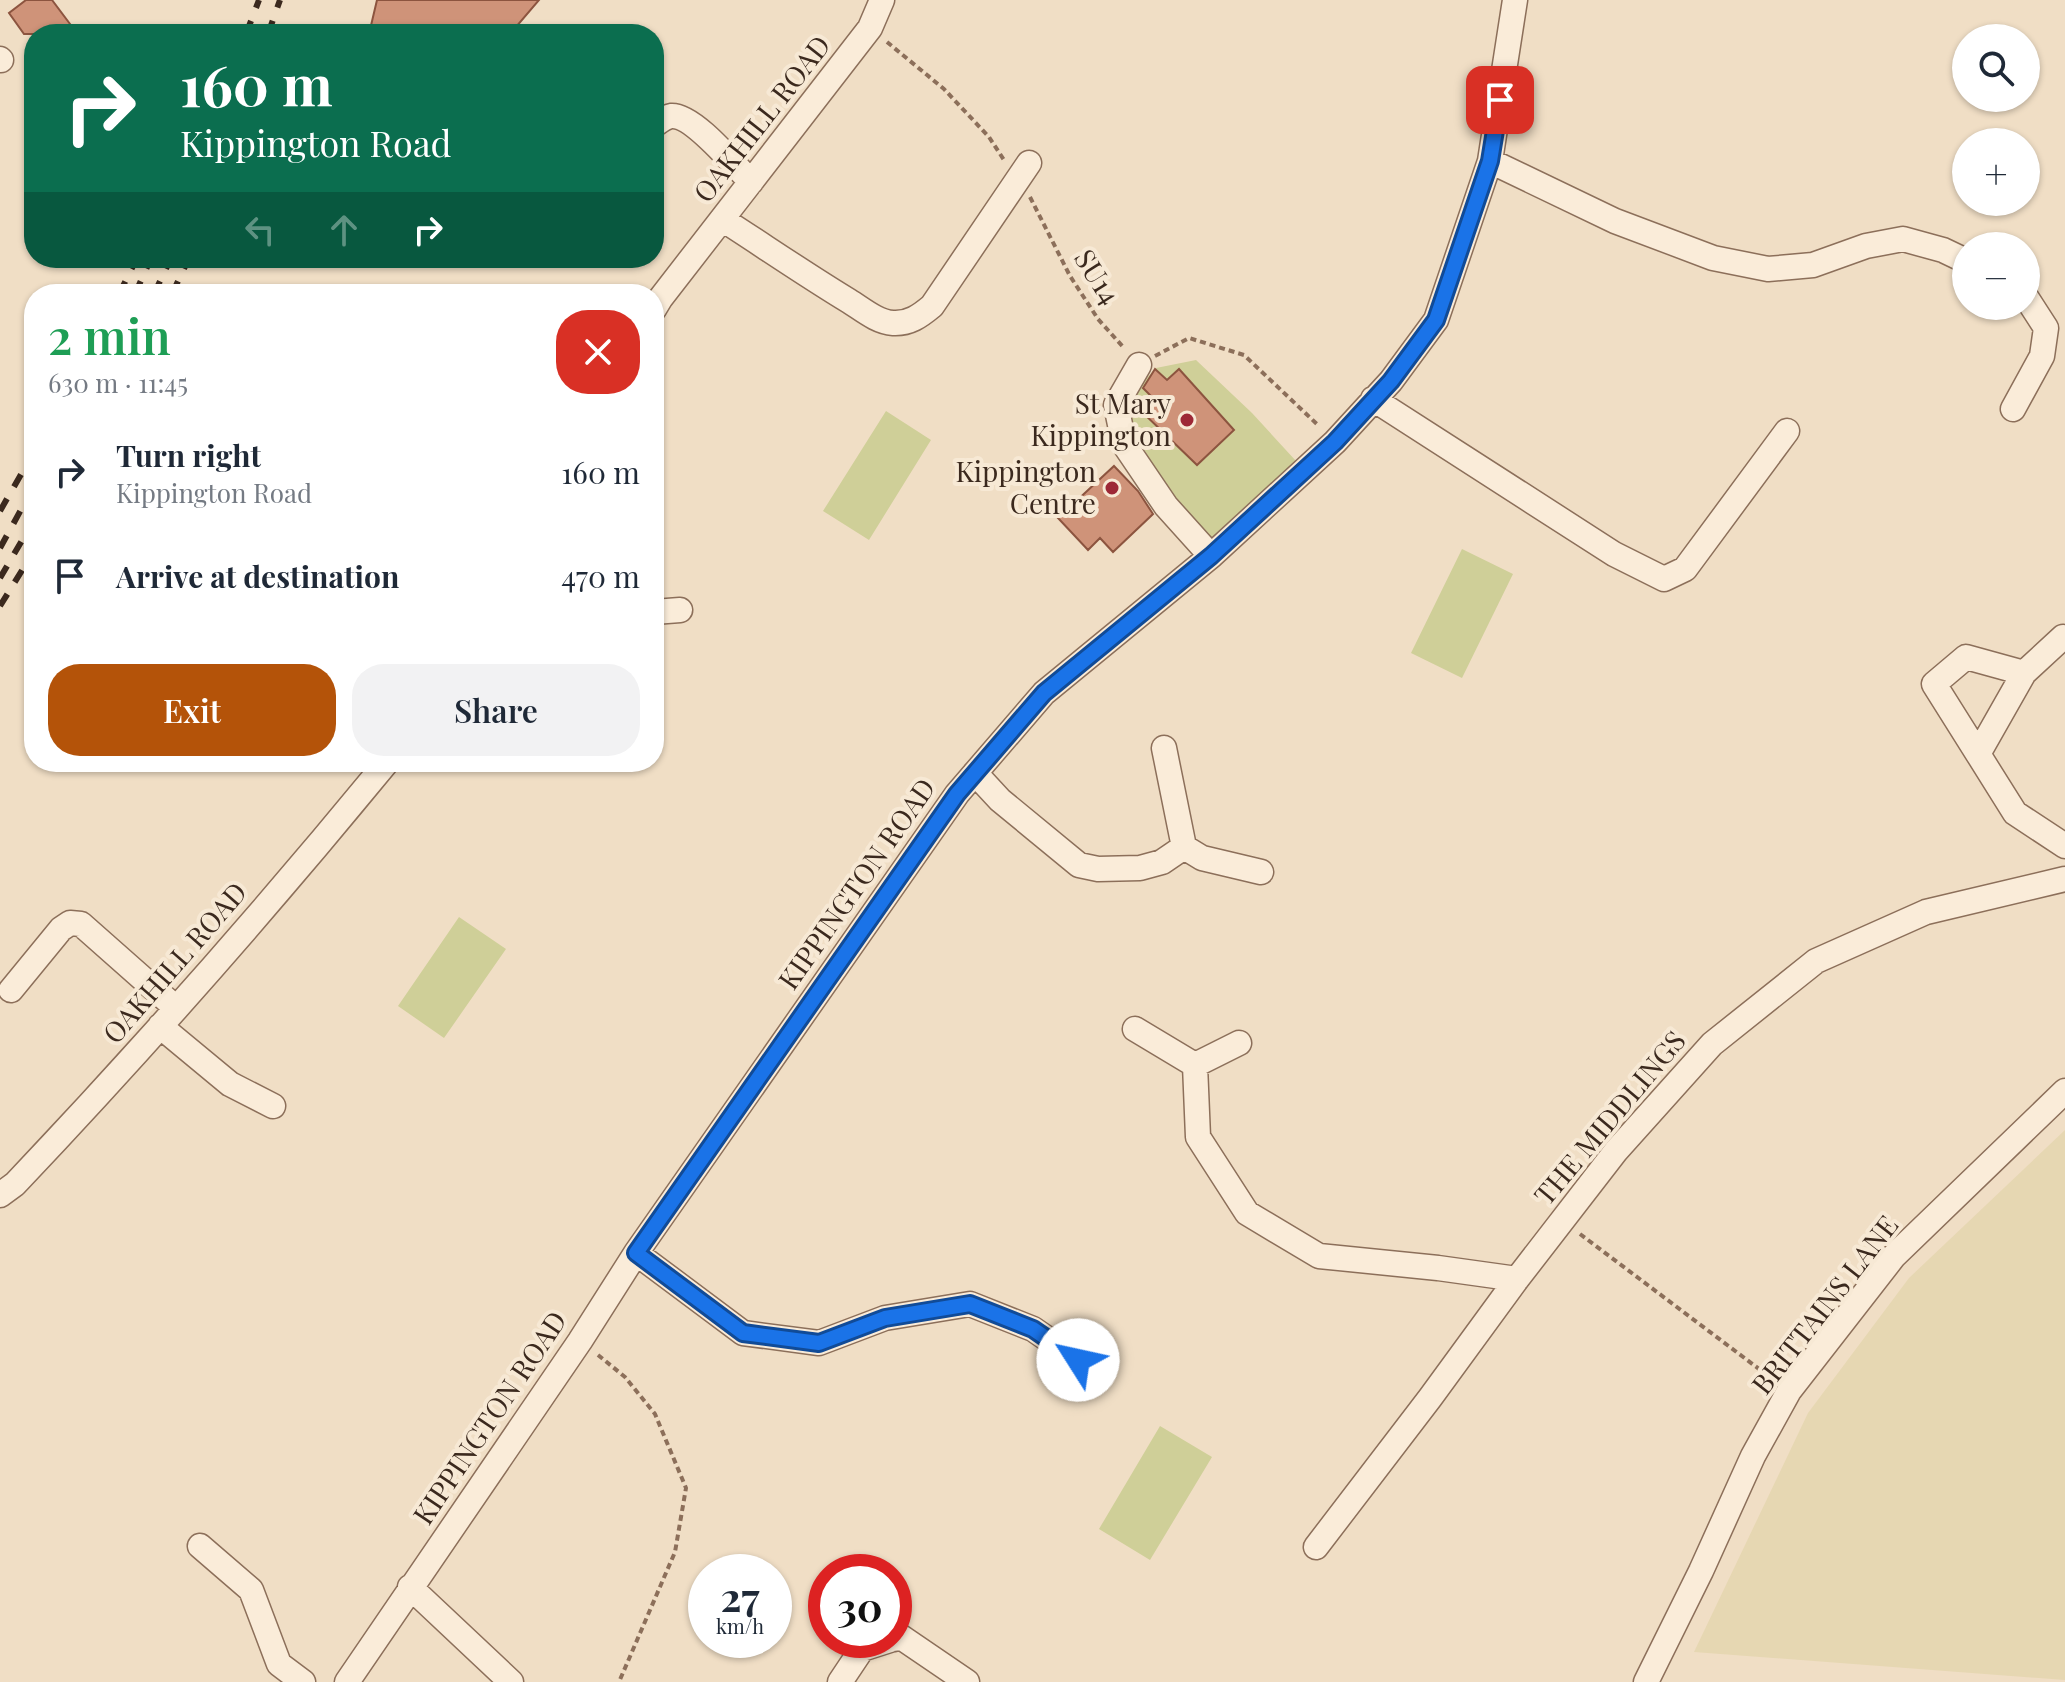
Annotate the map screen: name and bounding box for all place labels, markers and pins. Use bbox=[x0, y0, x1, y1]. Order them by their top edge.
pin bbox=[1466, 66, 1534, 134]
place label: St Mary Kippington bbox=[1031, 384, 1171, 453]
marker: St Mary Kippington bbox=[1178, 411, 1196, 429]
place label: Kippington Centre bbox=[956, 452, 1096, 521]
marker: Kippington Centre bbox=[1103, 479, 1121, 497]

